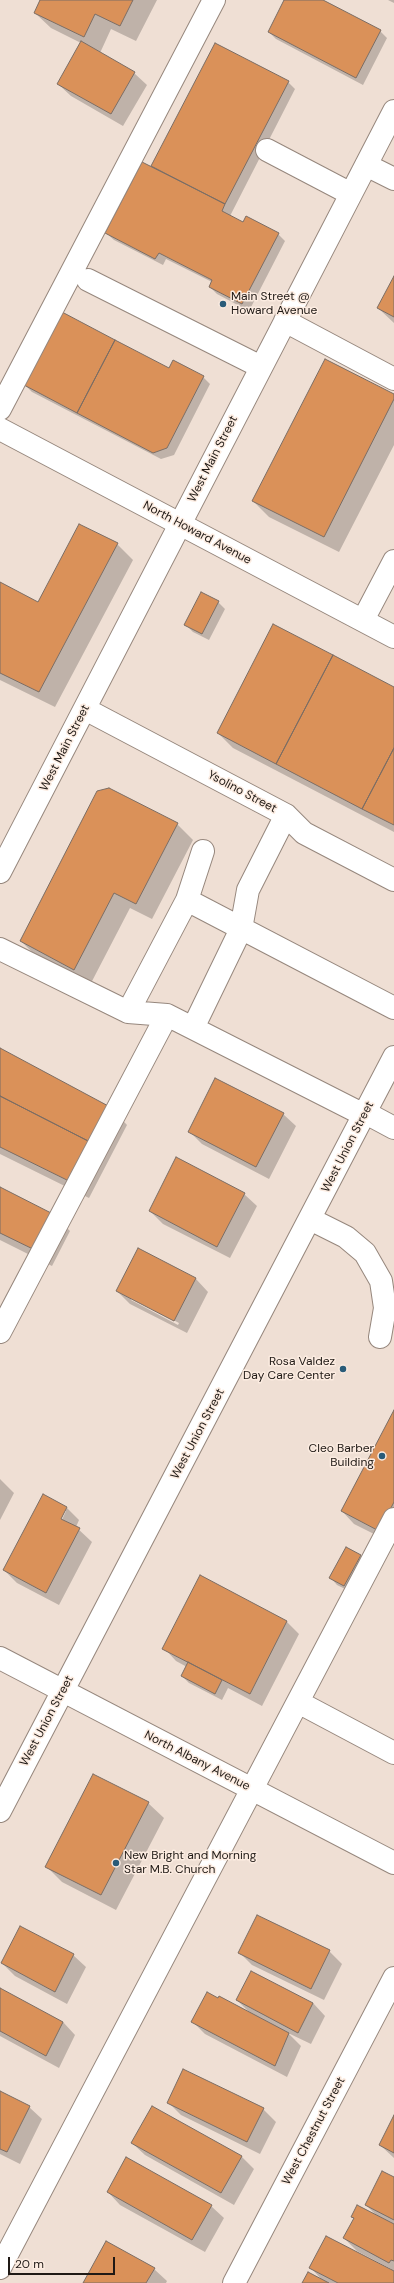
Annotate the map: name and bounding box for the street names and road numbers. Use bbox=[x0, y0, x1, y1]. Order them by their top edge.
street label: West Main Street bbox=[185, 413, 241, 505]
street label: North Howard Avenue bbox=[140, 498, 254, 568]
street label: West Main Street bbox=[37, 702, 93, 794]
street label: Ysolino Street bbox=[205, 768, 279, 816]
street label: West Union Street bbox=[319, 1099, 377, 1195]
street label: West Union Street bbox=[168, 1386, 228, 1482]
street label: West Union Street bbox=[17, 1673, 77, 1769]
street label: North Albany Avenue bbox=[142, 1728, 252, 1794]
street label: West Chestnut Street bbox=[279, 2075, 349, 2187]

